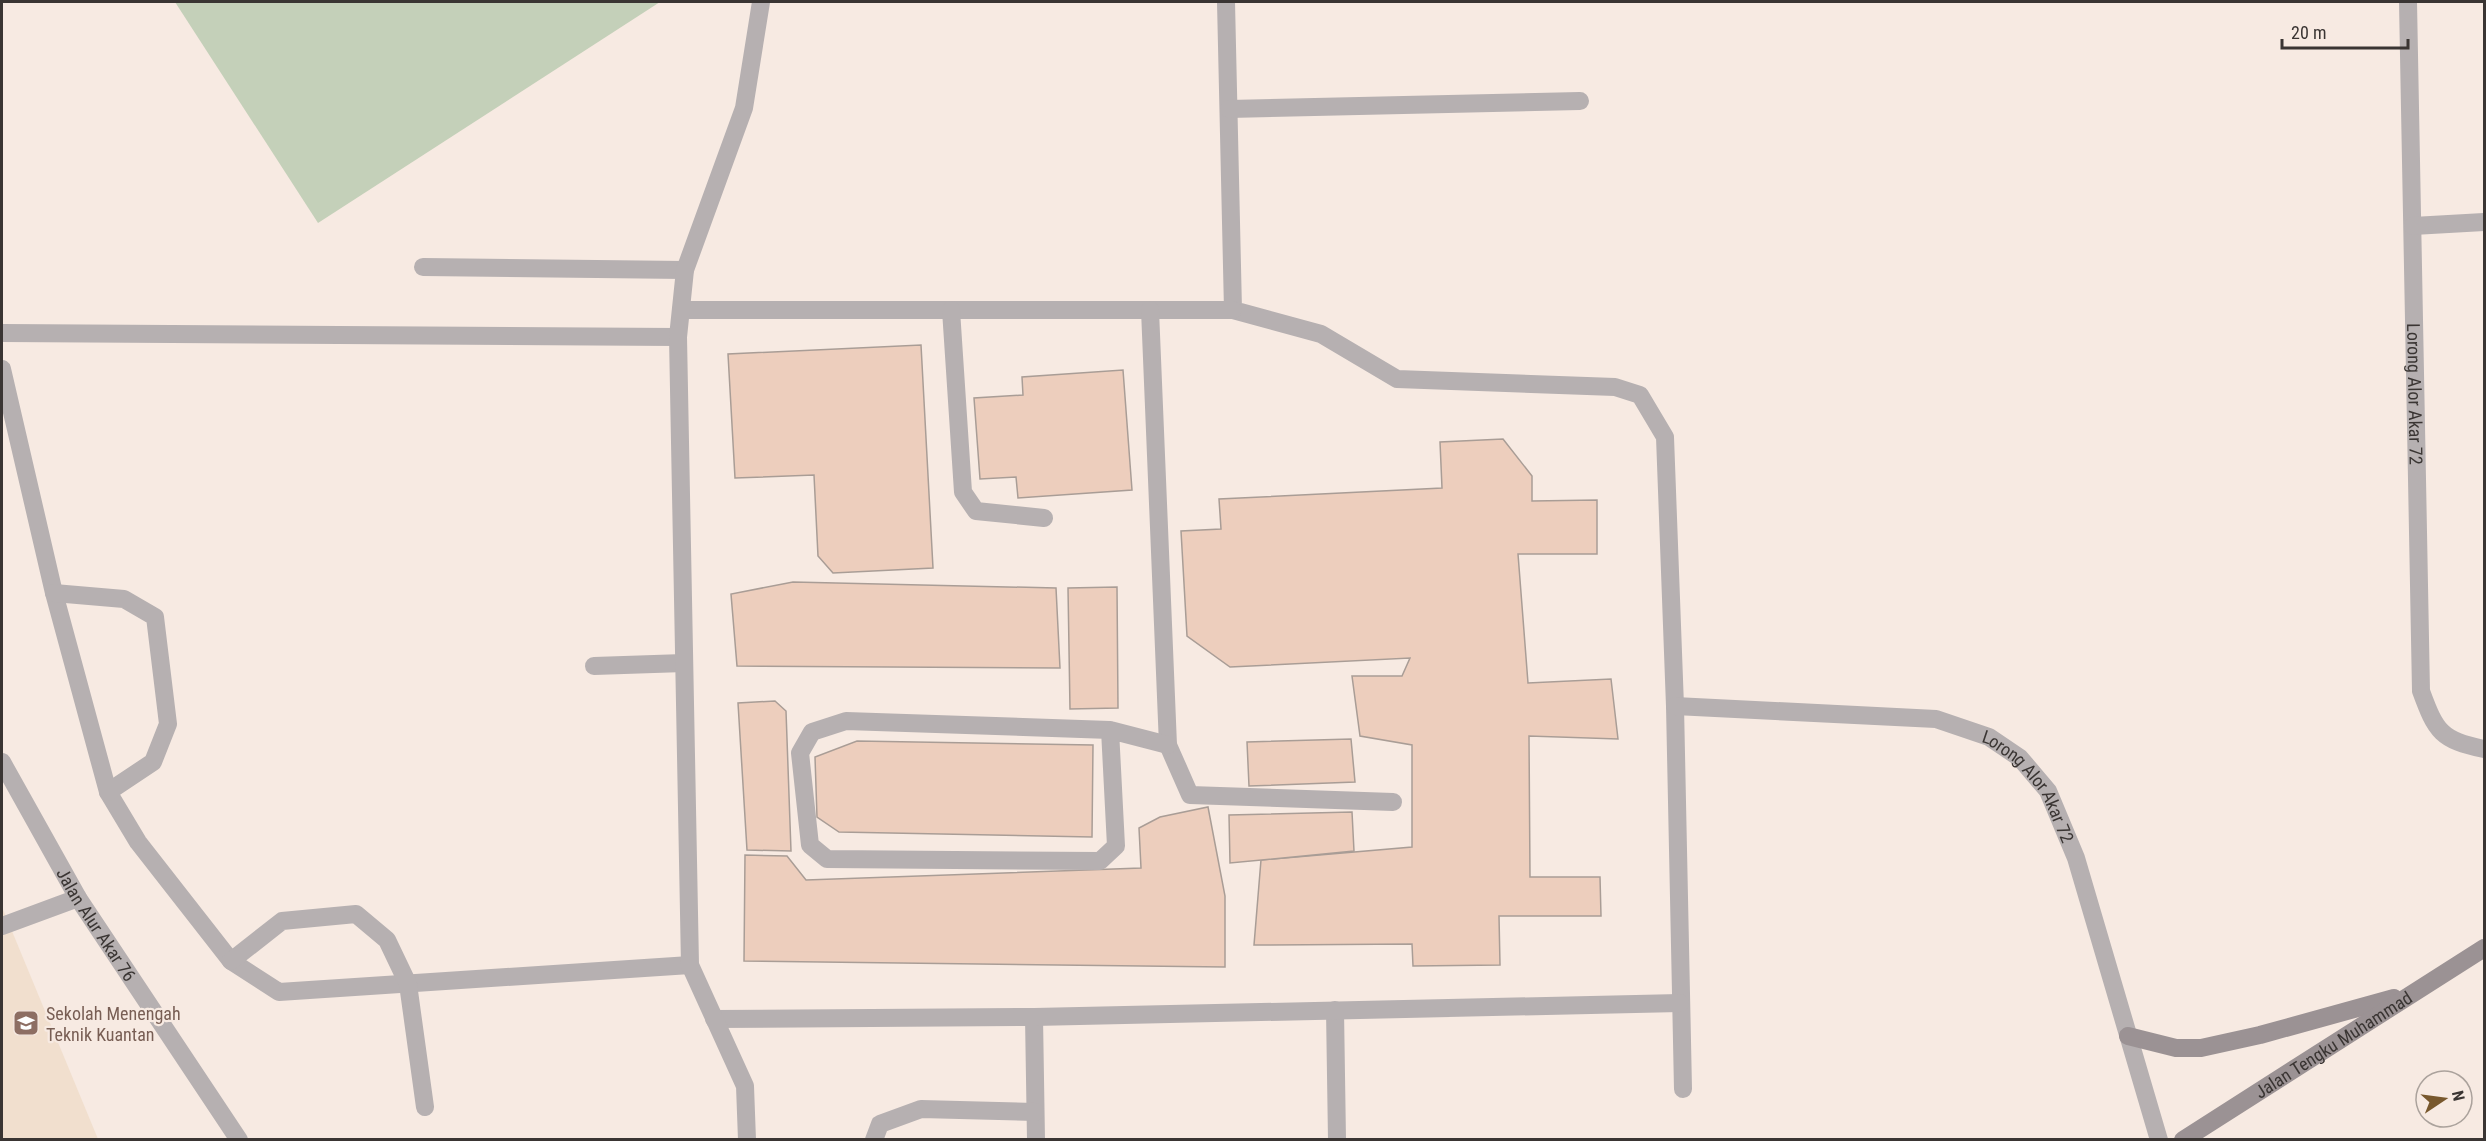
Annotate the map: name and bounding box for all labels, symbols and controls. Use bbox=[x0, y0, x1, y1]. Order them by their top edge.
scale bar bbox=[2282, 12, 2408, 50]
text: 20 m bbox=[2291, 22, 2326, 43]
street label: Lorong Alor Akar 72 bbox=[2404, 323, 2427, 465]
street label: Lorong Alor Akar 72 bbox=[1980, 725, 2079, 846]
street label: Jalan Alur Akar 76 bbox=[53, 864, 141, 985]
street label: Jalan Tengku Muhammad bbox=[2251, 986, 2416, 1102]
place label: Sekolah Menengah Teknik Kuantan bbox=[46, 1003, 181, 1045]
school or university icon: Sekolah Menengah Teknik Kuantan bbox=[11, 1008, 41, 1038]
north arrow bbox=[2414, 1069, 2474, 1129]
text: N bbox=[2448, 1089, 2468, 1103]

